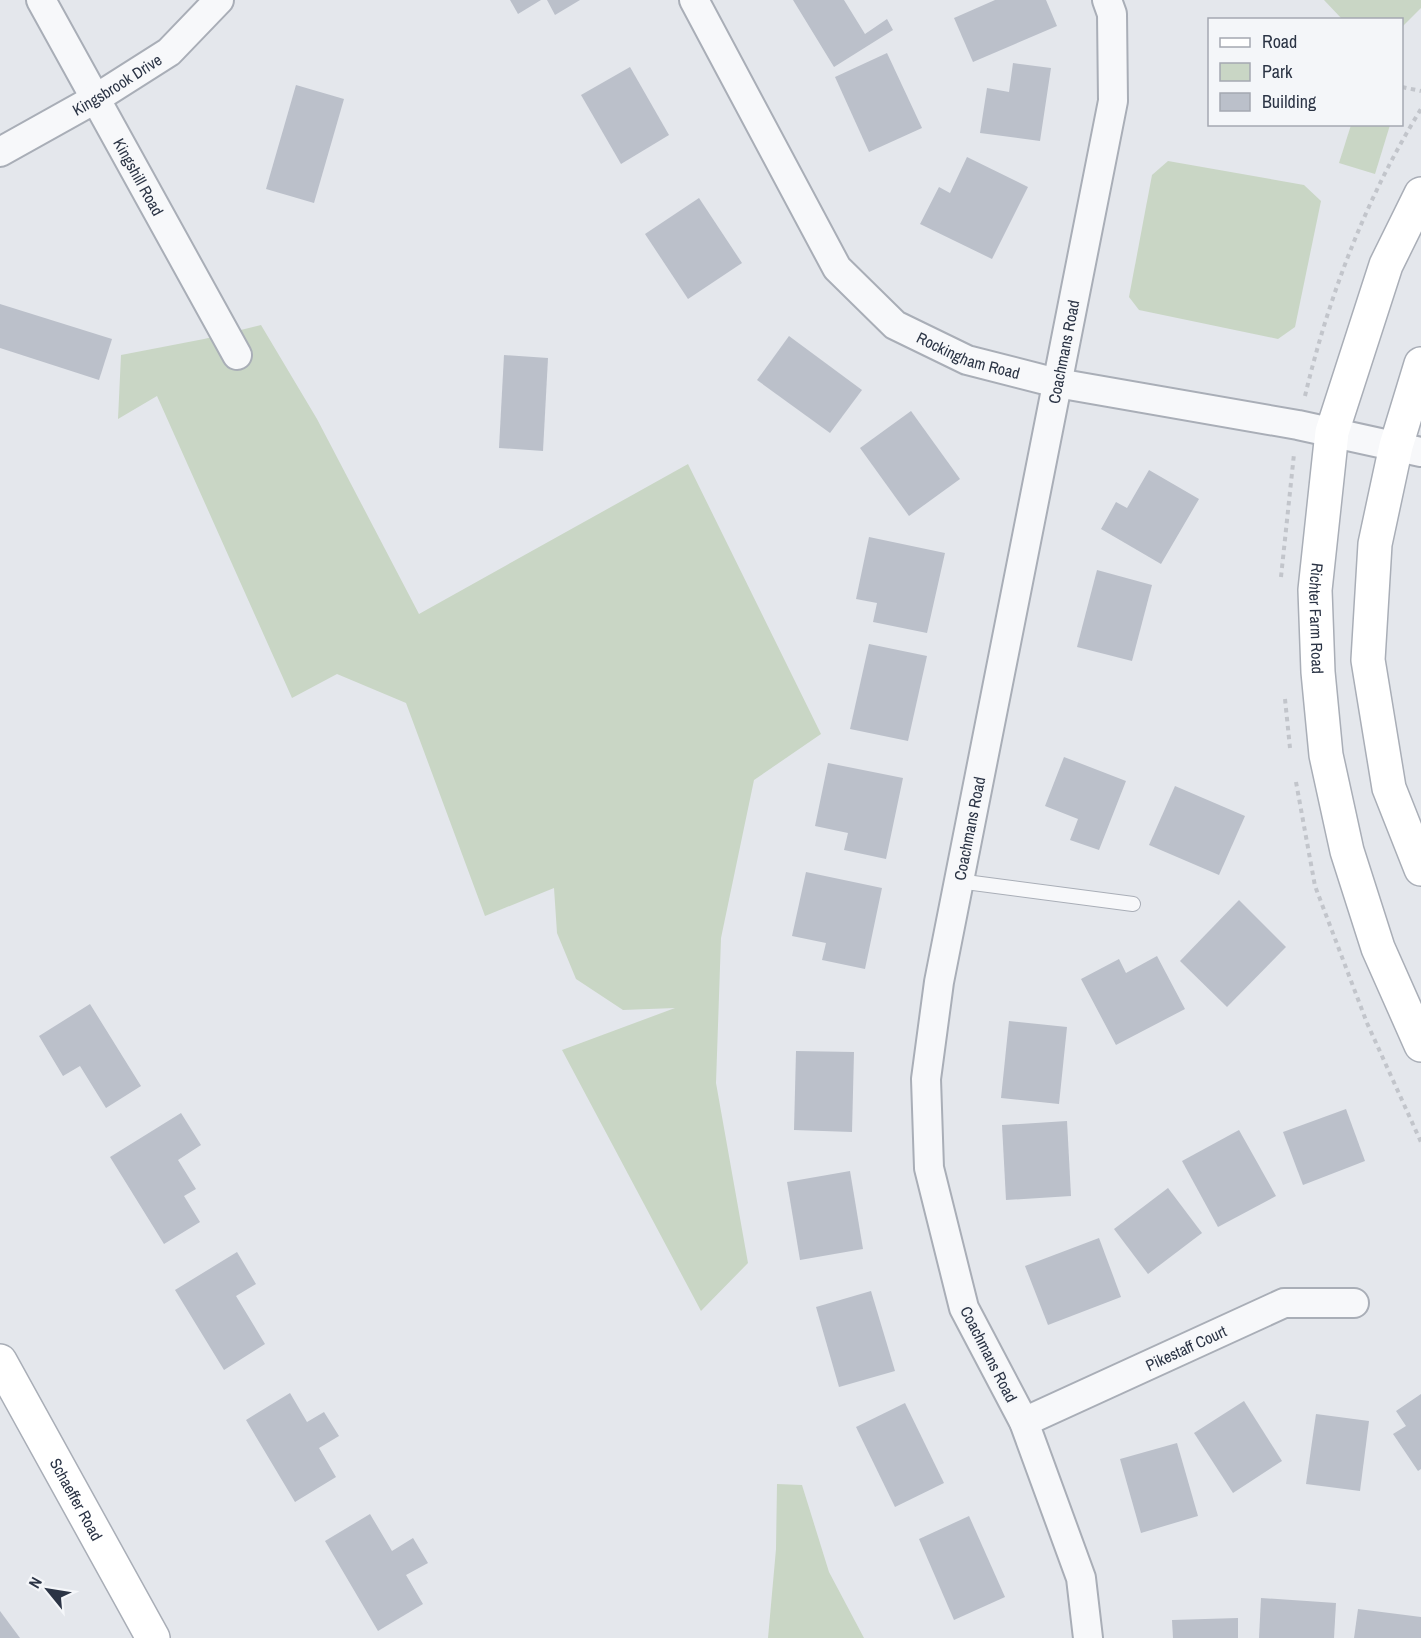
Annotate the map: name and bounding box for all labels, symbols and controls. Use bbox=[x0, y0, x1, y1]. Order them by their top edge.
legend bbox=[1208, 18, 1403, 126]
text: Road bbox=[1262, 29, 1297, 54]
street label: Kingsbrook Drive bbox=[68, 48, 166, 121]
text: Park bbox=[1262, 59, 1293, 84]
text: Building bbox=[1262, 89, 1317, 114]
street label: Kingshill Road bbox=[108, 134, 169, 220]
street label: Coachmans Road bbox=[1043, 298, 1084, 405]
street label: Rockingham Road bbox=[913, 326, 1022, 384]
street label: Richter Farm Road bbox=[1304, 562, 1329, 674]
street label: Coachmans Road bbox=[948, 775, 990, 882]
street label: Coachmans Road bbox=[955, 1302, 1023, 1406]
street label: Pikestaff Court bbox=[1142, 1320, 1230, 1376]
street label: Schaeffer Road bbox=[45, 1454, 108, 1544]
north arrow bbox=[18, 1560, 78, 1620]
text: N bbox=[23, 1573, 47, 1592]

